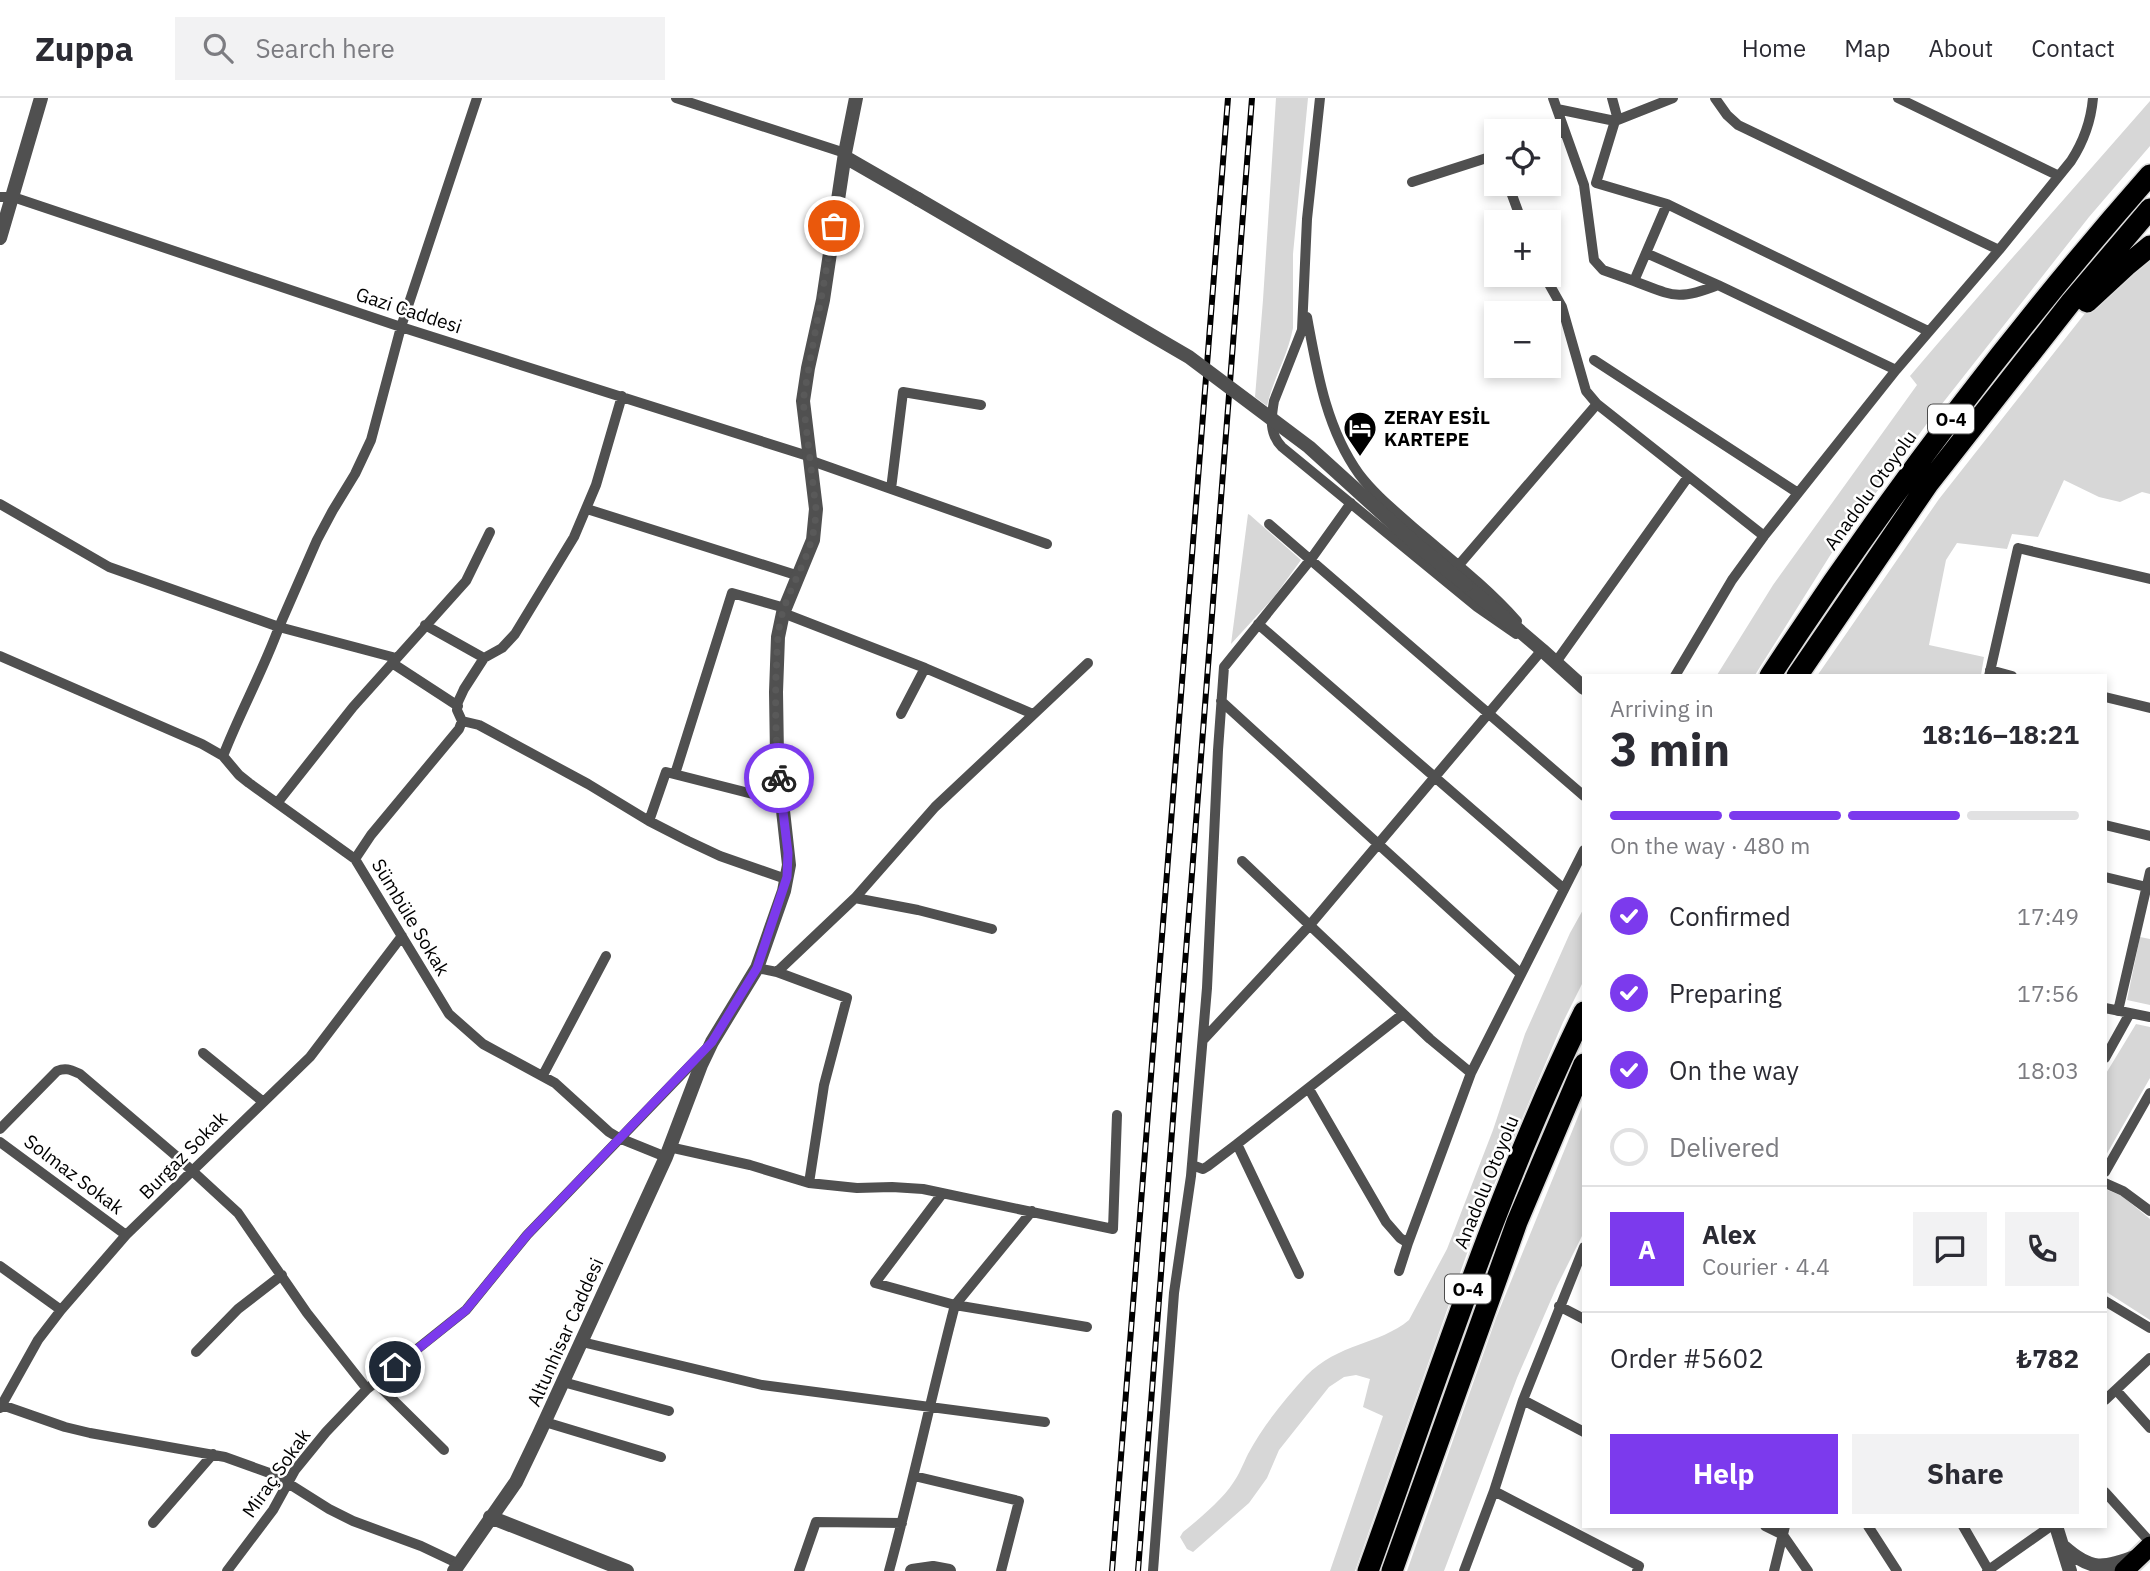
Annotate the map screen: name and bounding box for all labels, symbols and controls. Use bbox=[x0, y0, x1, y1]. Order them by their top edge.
search box bbox=[175, 17, 665, 80]
text: Zuppa bbox=[35, 27, 133, 70]
icon: search bbox=[199, 29, 237, 67]
text: Search here bbox=[255, 31, 395, 65]
text: Home bbox=[1742, 32, 1806, 64]
text: Map bbox=[1844, 32, 1890, 64]
text: About bbox=[1928, 32, 1993, 64]
text: Contact bbox=[2031, 32, 2115, 64]
map controls bbox=[1484, 119, 1561, 378]
button: locate bbox=[1484, 119, 1561, 196]
pin bbox=[804, 196, 864, 256]
icon: bag bbox=[815, 207, 853, 245]
button: + bbox=[1484, 210, 1561, 287]
street label: Gazi Caddesi bbox=[353, 282, 465, 338]
button: − bbox=[1484, 301, 1561, 378]
road number: O-4 bbox=[1928, 404, 1974, 433]
place label: ZERAY ESİL KARTEPE bbox=[1384, 405, 1490, 451]
hotel icon: ZERAY ESİL KARTEPE bbox=[1341, 409, 1379, 458]
street label: Anadolu Otoyolu bbox=[1819, 426, 1921, 554]
text: Arriving in bbox=[1610, 693, 1714, 723]
text: 18:16–18:21 bbox=[1922, 717, 2079, 751]
text: 3 min bbox=[1610, 719, 1730, 779]
courier bbox=[744, 743, 814, 813]
icon: bike bbox=[760, 759, 798, 797]
text: On the way · 480 m bbox=[1610, 830, 1810, 860]
street label: Sümbüle Sokak bbox=[367, 854, 455, 980]
icon: check bbox=[1610, 897, 1648, 935]
text: Confirmed bbox=[1669, 899, 1791, 933]
text: 17:49 bbox=[2017, 901, 2079, 931]
icon: check bbox=[1610, 974, 1648, 1012]
text: Preparing bbox=[1669, 976, 1782, 1010]
text: 17:56 bbox=[2017, 978, 2079, 1008]
icon: check bbox=[1610, 1051, 1648, 1089]
text: On the way bbox=[1669, 1053, 1799, 1087]
text: 18:03 bbox=[2017, 1055, 2079, 1085]
street label: Burgaz Sokak bbox=[134, 1106, 232, 1204]
street label: Anadolu Otoyolu bbox=[1448, 1112, 1524, 1252]
street label: Solmaz Sokak bbox=[19, 1129, 129, 1219]
text: Delivered bbox=[1669, 1130, 1780, 1164]
button: chat bbox=[1913, 1212, 1987, 1286]
button: phone bbox=[2005, 1212, 2079, 1286]
text: Alex bbox=[1702, 1217, 1756, 1251]
text: A bbox=[1638, 1232, 1656, 1266]
text: Courier · 4.4 bbox=[1702, 1251, 1830, 1281]
street label: Altunhisar Caddesi bbox=[521, 1254, 609, 1410]
road number: O-4 bbox=[1445, 1274, 1491, 1304]
pin bbox=[365, 1337, 425, 1397]
text: Order #5602 bbox=[1610, 1341, 1764, 1375]
text: ₺782 bbox=[2016, 1341, 2079, 1375]
icon: home bbox=[376, 1348, 414, 1386]
street label: Miraç Sokak bbox=[237, 1424, 315, 1522]
button: Help bbox=[1610, 1434, 1838, 1514]
button: Share bbox=[1852, 1434, 2079, 1514]

